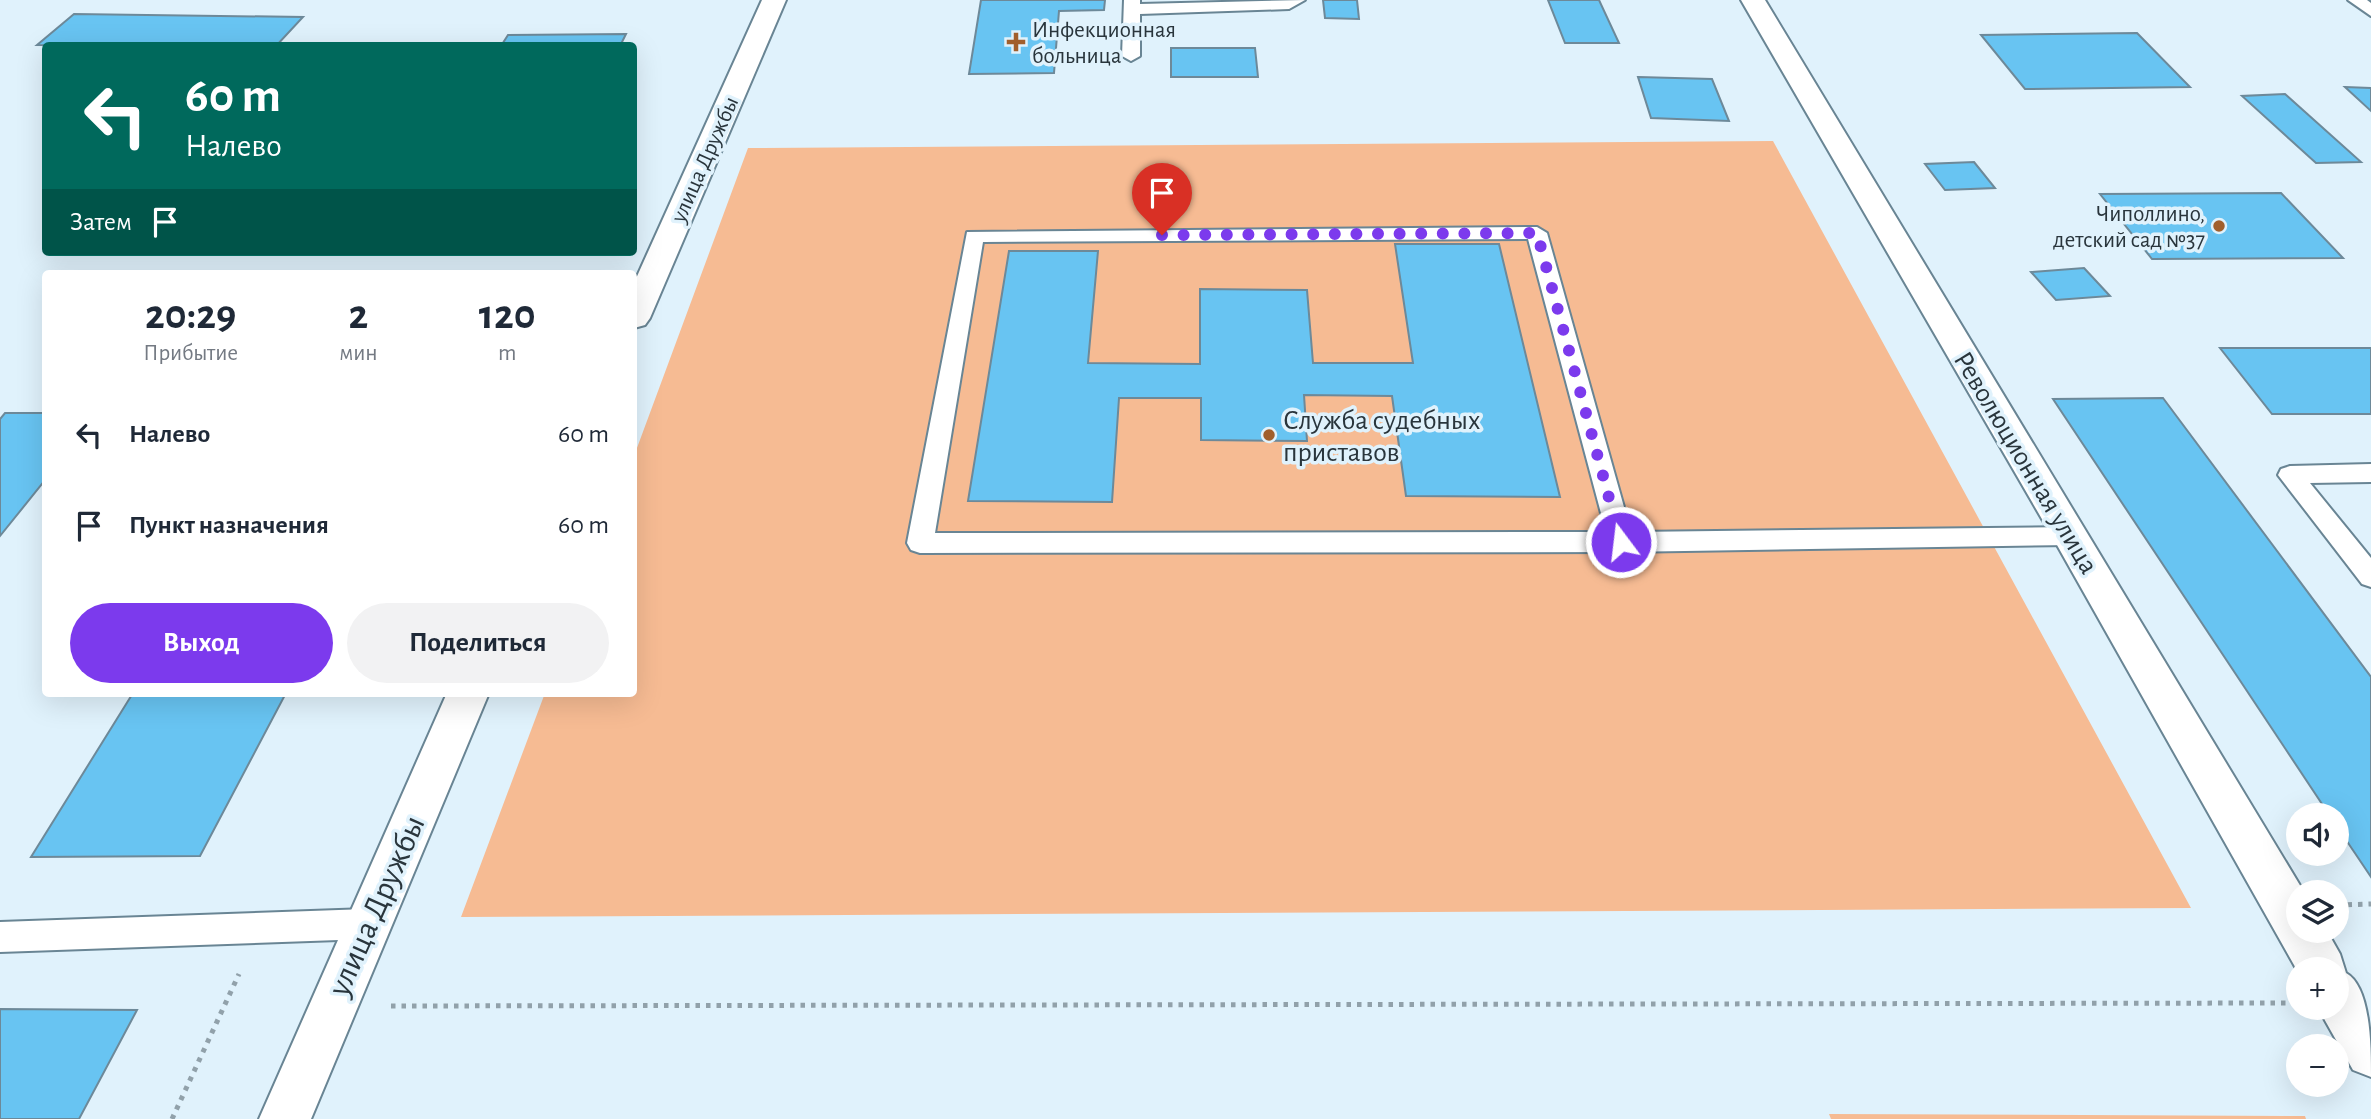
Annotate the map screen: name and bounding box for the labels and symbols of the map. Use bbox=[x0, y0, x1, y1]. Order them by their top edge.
place label: Инфекционная больница bbox=[1032, 19, 1176, 68]
marker: Инфекционная больница bbox=[1006, 32, 1026, 52]
street label: улица Дружбы bbox=[667, 93, 743, 227]
pin bbox=[1132, 163, 1192, 235]
place label: Чиполлино, детский сад №37 bbox=[2053, 203, 2205, 252]
marker: Чиполлино, детский сад №37 bbox=[2211, 218, 2227, 234]
street label: Революционная улица bbox=[1948, 347, 2103, 579]
place label: Служба судебных приставов bbox=[1283, 407, 1481, 467]
marker: Служба судебных приставов bbox=[1261, 427, 1277, 443]
position arrow bbox=[1584, 505, 1658, 579]
street label: улица Дружбы bbox=[322, 811, 432, 1002]

